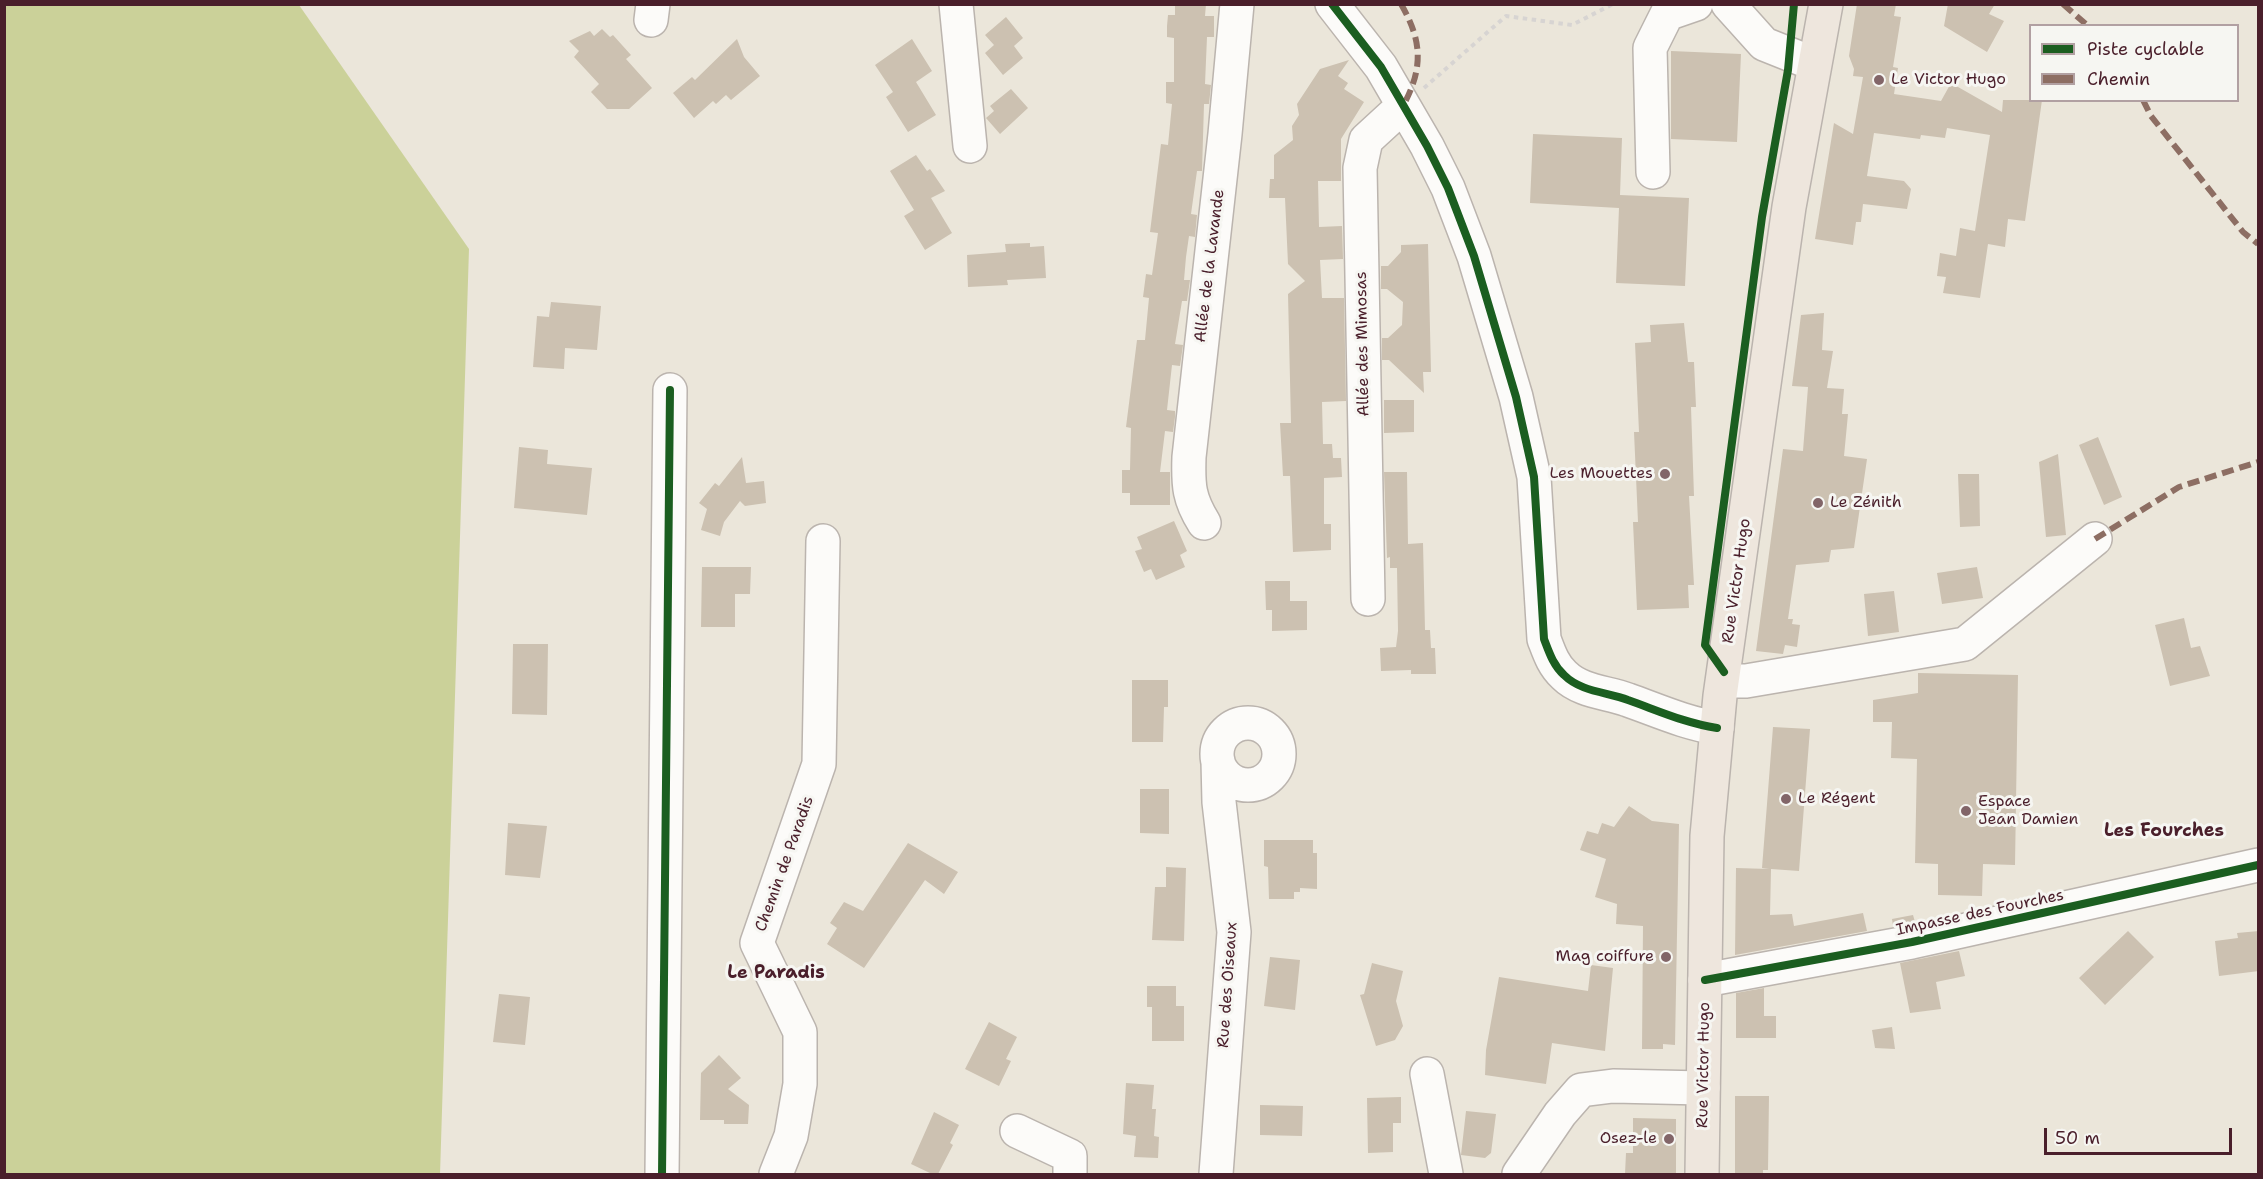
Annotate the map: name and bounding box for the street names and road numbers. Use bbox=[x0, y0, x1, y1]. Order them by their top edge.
street label: Allée de la Lavande bbox=[1191, 188, 1229, 344]
street label: Allée des Mimosas bbox=[1352, 271, 1374, 417]
street label: Rue Victor Hugo bbox=[1719, 517, 1755, 645]
street label: Chemin de Paradis bbox=[752, 794, 818, 934]
street label: Impasse des Fourches bbox=[1894, 886, 2066, 940]
street label: Rue des Oiseaux bbox=[1214, 921, 1242, 1049]
street label: Rue Victor Hugo bbox=[1693, 1002, 1715, 1128]

